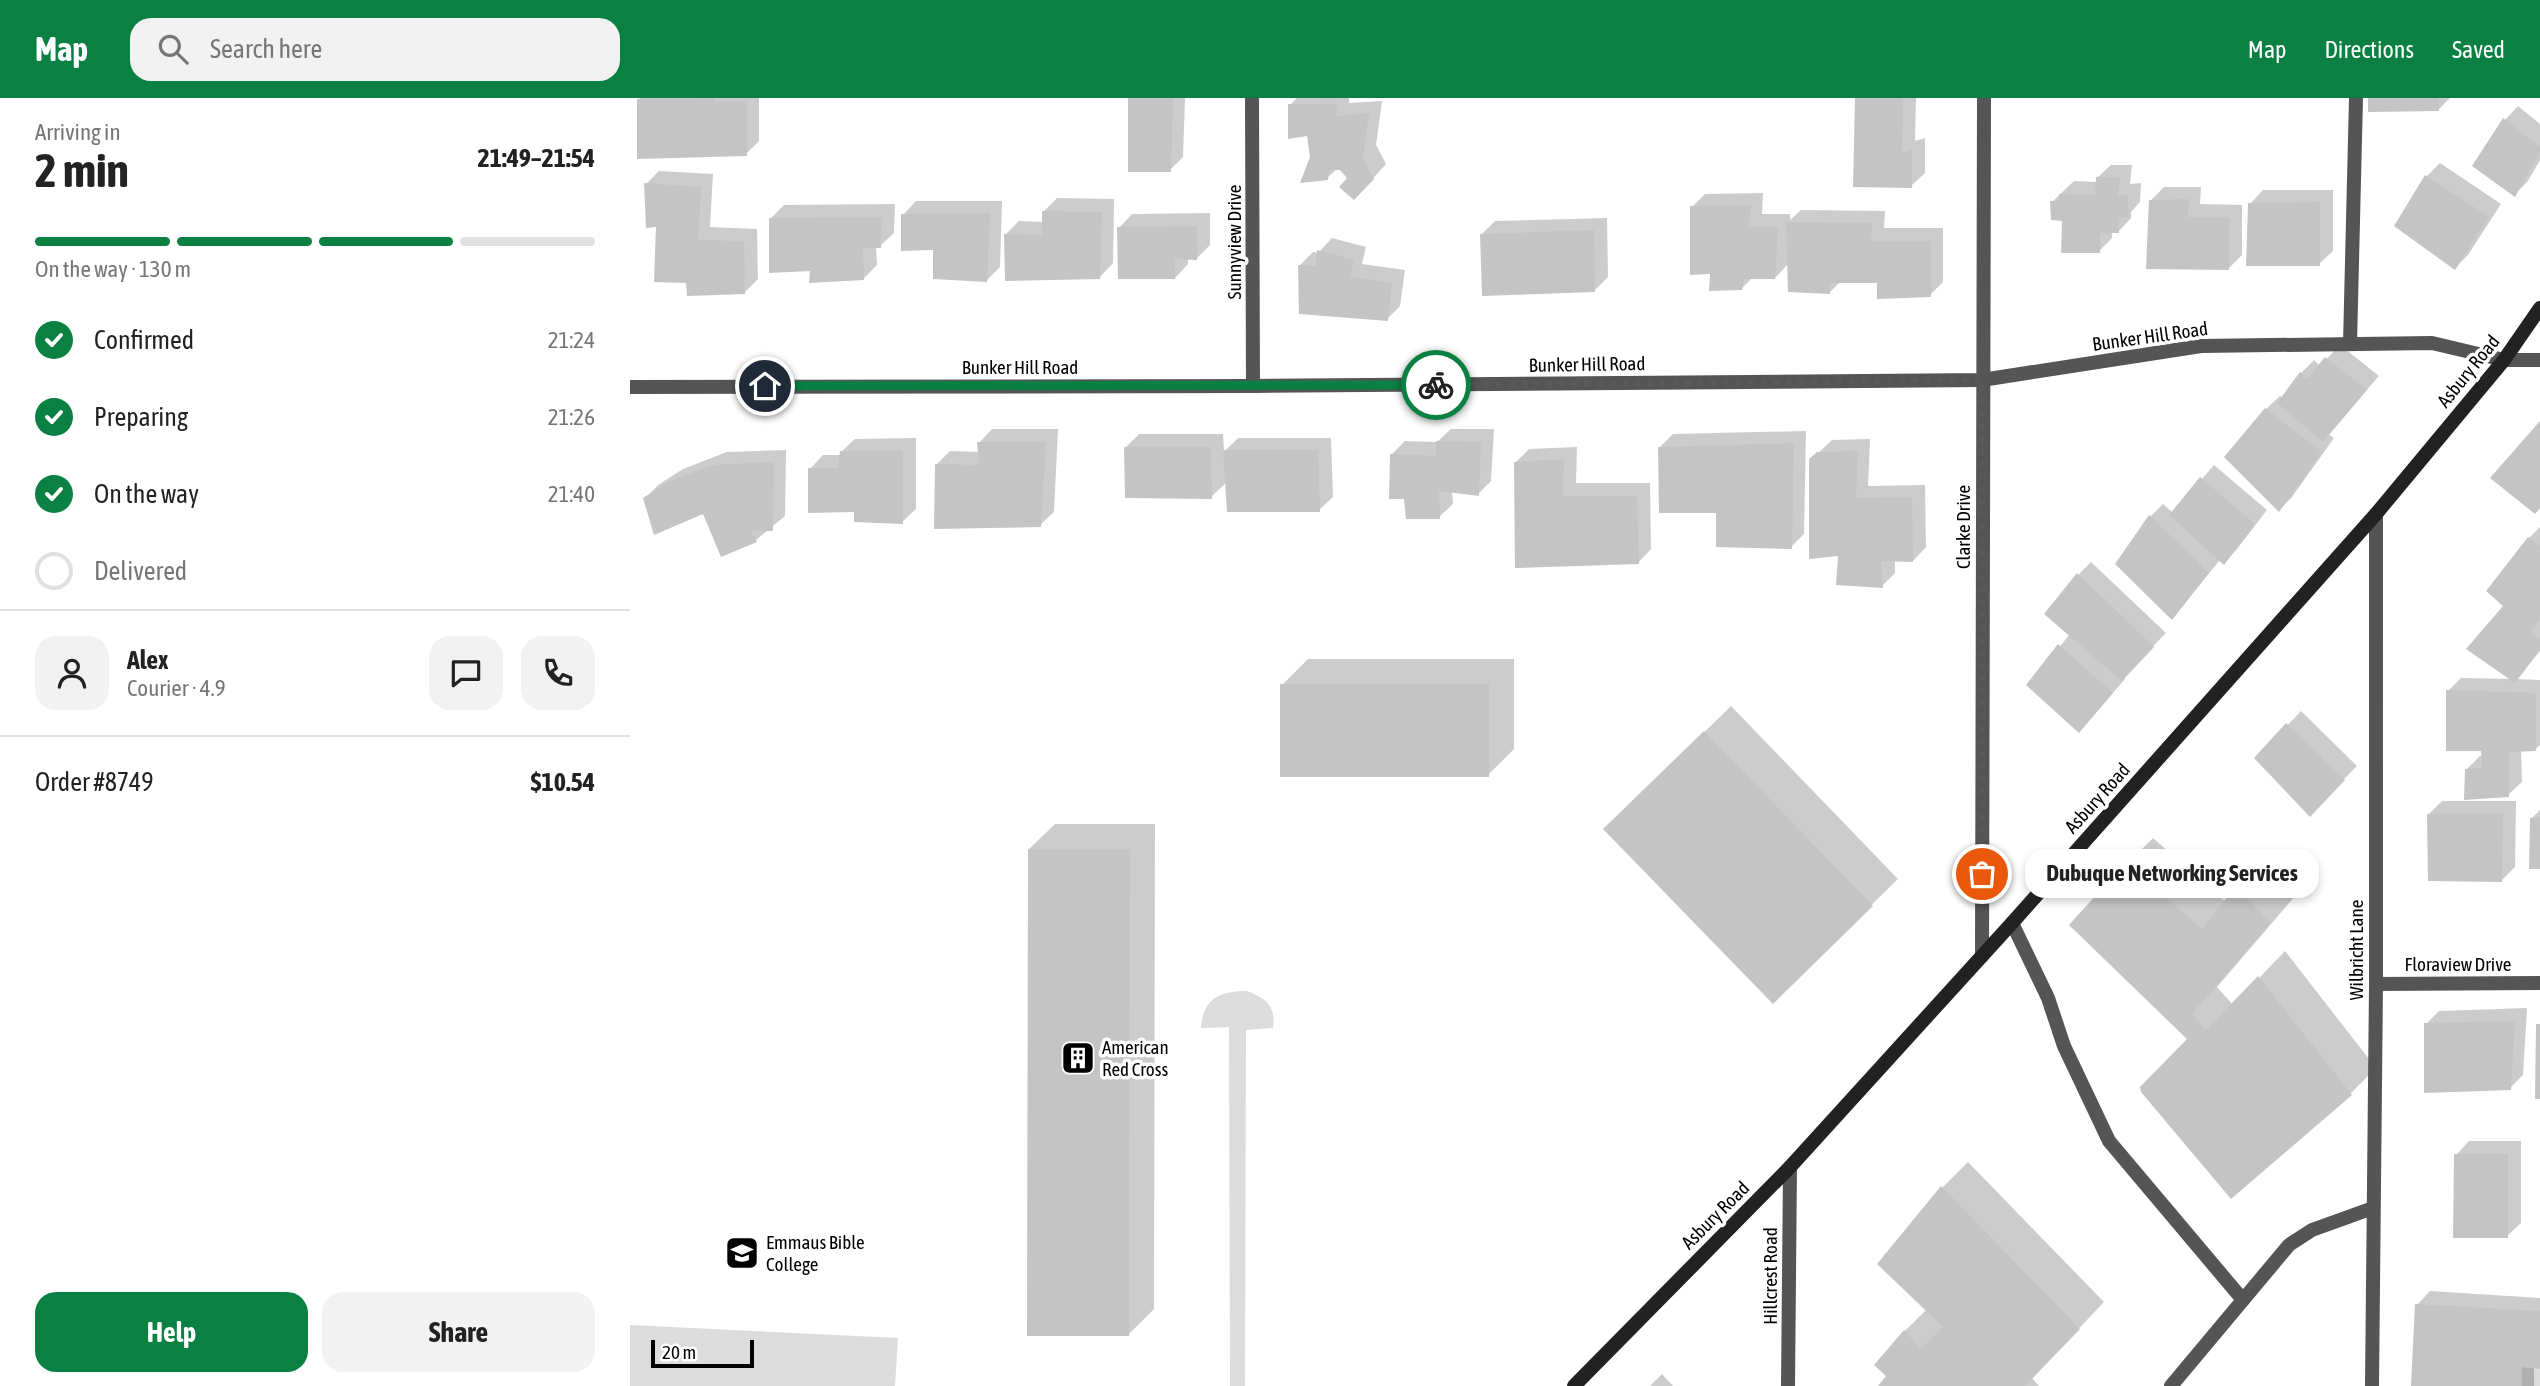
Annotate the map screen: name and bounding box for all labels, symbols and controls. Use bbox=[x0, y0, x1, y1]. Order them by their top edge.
search box bbox=[130, 18, 620, 81]
text: Map bbox=[35, 30, 88, 68]
icon: search bbox=[154, 30, 192, 68]
text: Search here bbox=[210, 34, 322, 64]
text: Map bbox=[2248, 36, 2286, 63]
text: Directions bbox=[2324, 36, 2414, 63]
text: Saved bbox=[2452, 36, 2505, 63]
text: Arriving in bbox=[35, 119, 121, 145]
text: 21:49–21:54 bbox=[478, 143, 595, 173]
text: 2 min bbox=[35, 144, 129, 197]
street label: Sunnyview Drive bbox=[1223, 185, 1245, 299]
text: On the way · 130 m bbox=[35, 256, 191, 282]
street label: Bunker Hill Road bbox=[2091, 317, 2209, 355]
icon: check bbox=[35, 321, 73, 359]
text: Confirmed bbox=[94, 325, 194, 355]
text: 21:24 bbox=[548, 327, 595, 353]
street label: Asbury Road bbox=[2432, 330, 2504, 412]
courier bbox=[1401, 350, 1471, 420]
street label: Bunker Hill Road bbox=[1529, 352, 1645, 376]
pin bbox=[735, 356, 795, 416]
street label: Bunker Hill Road bbox=[962, 356, 1078, 378]
icon: bike bbox=[1417, 366, 1455, 404]
icon: home bbox=[746, 367, 784, 405]
icon: check bbox=[35, 398, 73, 436]
text: Preparing bbox=[94, 402, 188, 432]
text: 21:26 bbox=[548, 404, 595, 430]
icon: check bbox=[35, 475, 73, 513]
text: On the way bbox=[94, 479, 199, 509]
text: 21:40 bbox=[548, 481, 595, 507]
street label: Clarke Drive bbox=[1952, 485, 1974, 569]
text: Delivered bbox=[94, 556, 187, 586]
button: person bbox=[35, 636, 109, 710]
button: chat bbox=[429, 636, 503, 710]
button: phone bbox=[521, 636, 595, 710]
text: Alex bbox=[127, 645, 168, 675]
text: Courier · 4.9 bbox=[127, 675, 226, 701]
street label: Asbury Road bbox=[2060, 758, 2134, 838]
text: Order #8749 bbox=[35, 767, 154, 797]
text: $10.54 bbox=[531, 767, 595, 797]
pin bbox=[1952, 844, 2012, 904]
callout: Dubuque Networking Services bbox=[2024, 850, 2318, 898]
icon: bag bbox=[1963, 855, 2001, 893]
text: Dubuque Networking Services bbox=[2046, 860, 2298, 886]
street label: Wilbricht Lane bbox=[2345, 900, 2367, 1000]
street label: Floraview Drive bbox=[2405, 953, 2511, 975]
place label: American Red Cross bbox=[1102, 1036, 1169, 1080]
building icon: American Red Cross bbox=[1059, 1039, 1097, 1077]
street label: Asbury Road bbox=[1677, 1177, 1753, 1253]
street label: Hillcrest Road bbox=[1759, 1227, 1781, 1325]
place label: Emmaus Bible College bbox=[766, 1231, 865, 1275]
school or university icon: Emmaus Bible College bbox=[723, 1234, 761, 1272]
button: Help bbox=[35, 1292, 308, 1372]
button: Share bbox=[322, 1292, 595, 1372]
scale bar bbox=[651, 1337, 754, 1369]
text: 20 m bbox=[662, 1341, 696, 1363]

